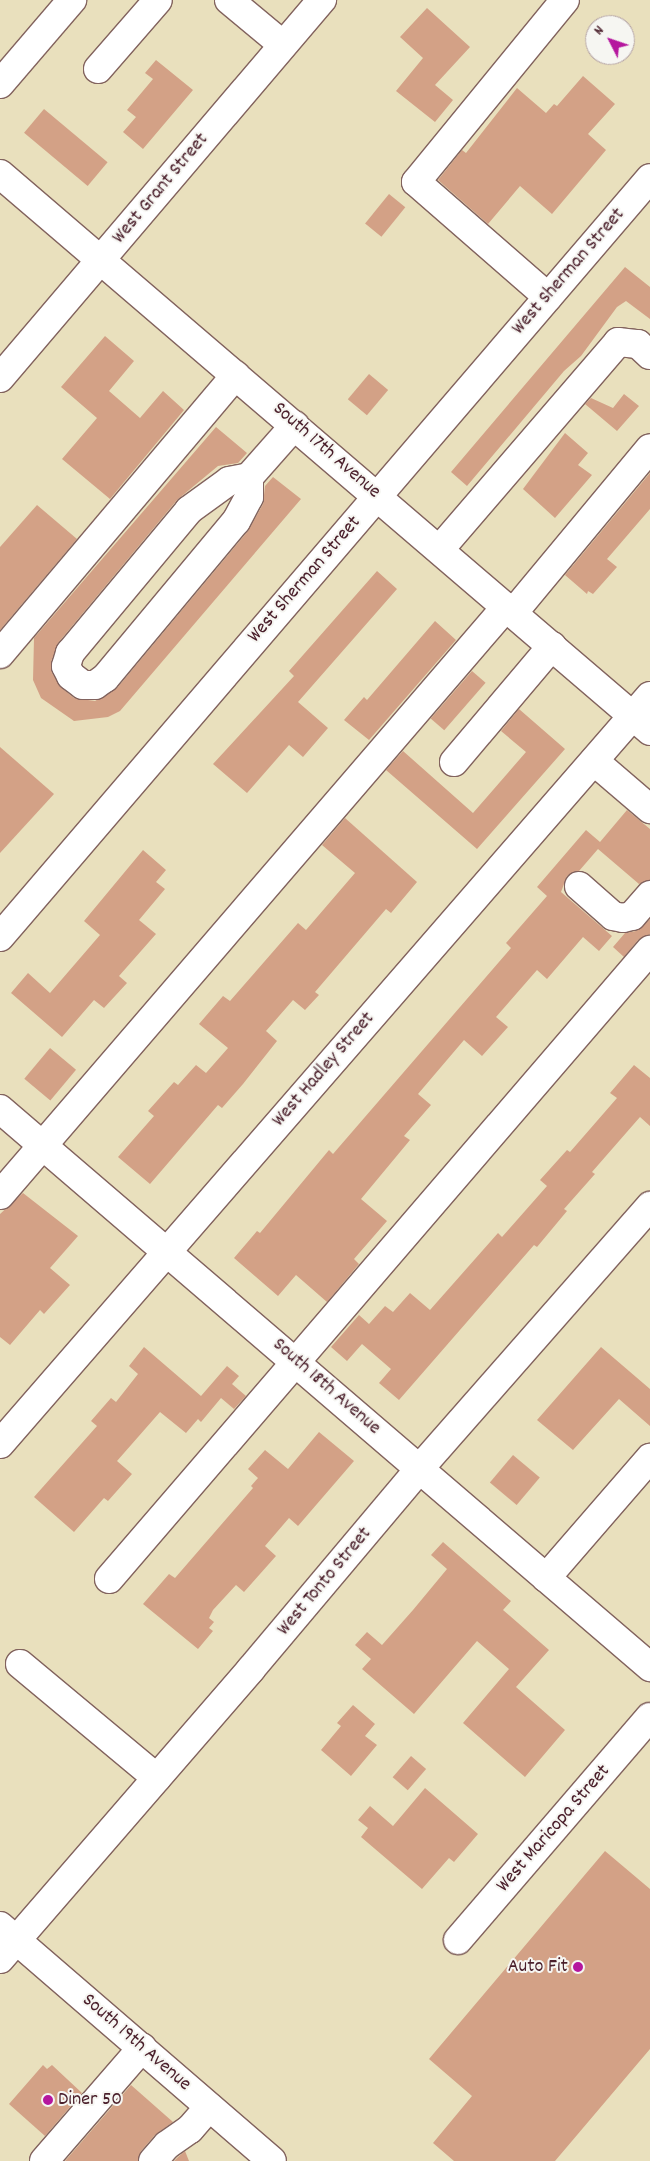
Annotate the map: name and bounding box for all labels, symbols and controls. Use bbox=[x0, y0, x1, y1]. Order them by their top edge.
north arrow bbox=[585, 15, 635, 65]
text: N bbox=[590, 22, 609, 40]
street label: West Grant Street bbox=[108, 129, 214, 249]
street label: West Sherman Street bbox=[507, 204, 631, 340]
street label: South 17th Avenue bbox=[267, 398, 385, 504]
street label: West Sherman Street bbox=[243, 512, 367, 648]
street label: West Hadley Street bbox=[268, 1008, 380, 1132]
street label: South 18th Avenue bbox=[267, 1333, 385, 1441]
street label: West Tonto Street bbox=[273, 1523, 377, 1641]
street label: West Maricopa Street bbox=[492, 1760, 616, 1898]
place label: Auto Fit bbox=[508, 1955, 568, 1979]
marker: Auto Fit bbox=[572, 1961, 584, 1973]
street label: South 19th Avenue bbox=[76, 1989, 196, 2097]
place label: Diner 50 bbox=[58, 2088, 122, 2112]
marker: Diner 50 bbox=[42, 2094, 54, 2106]

